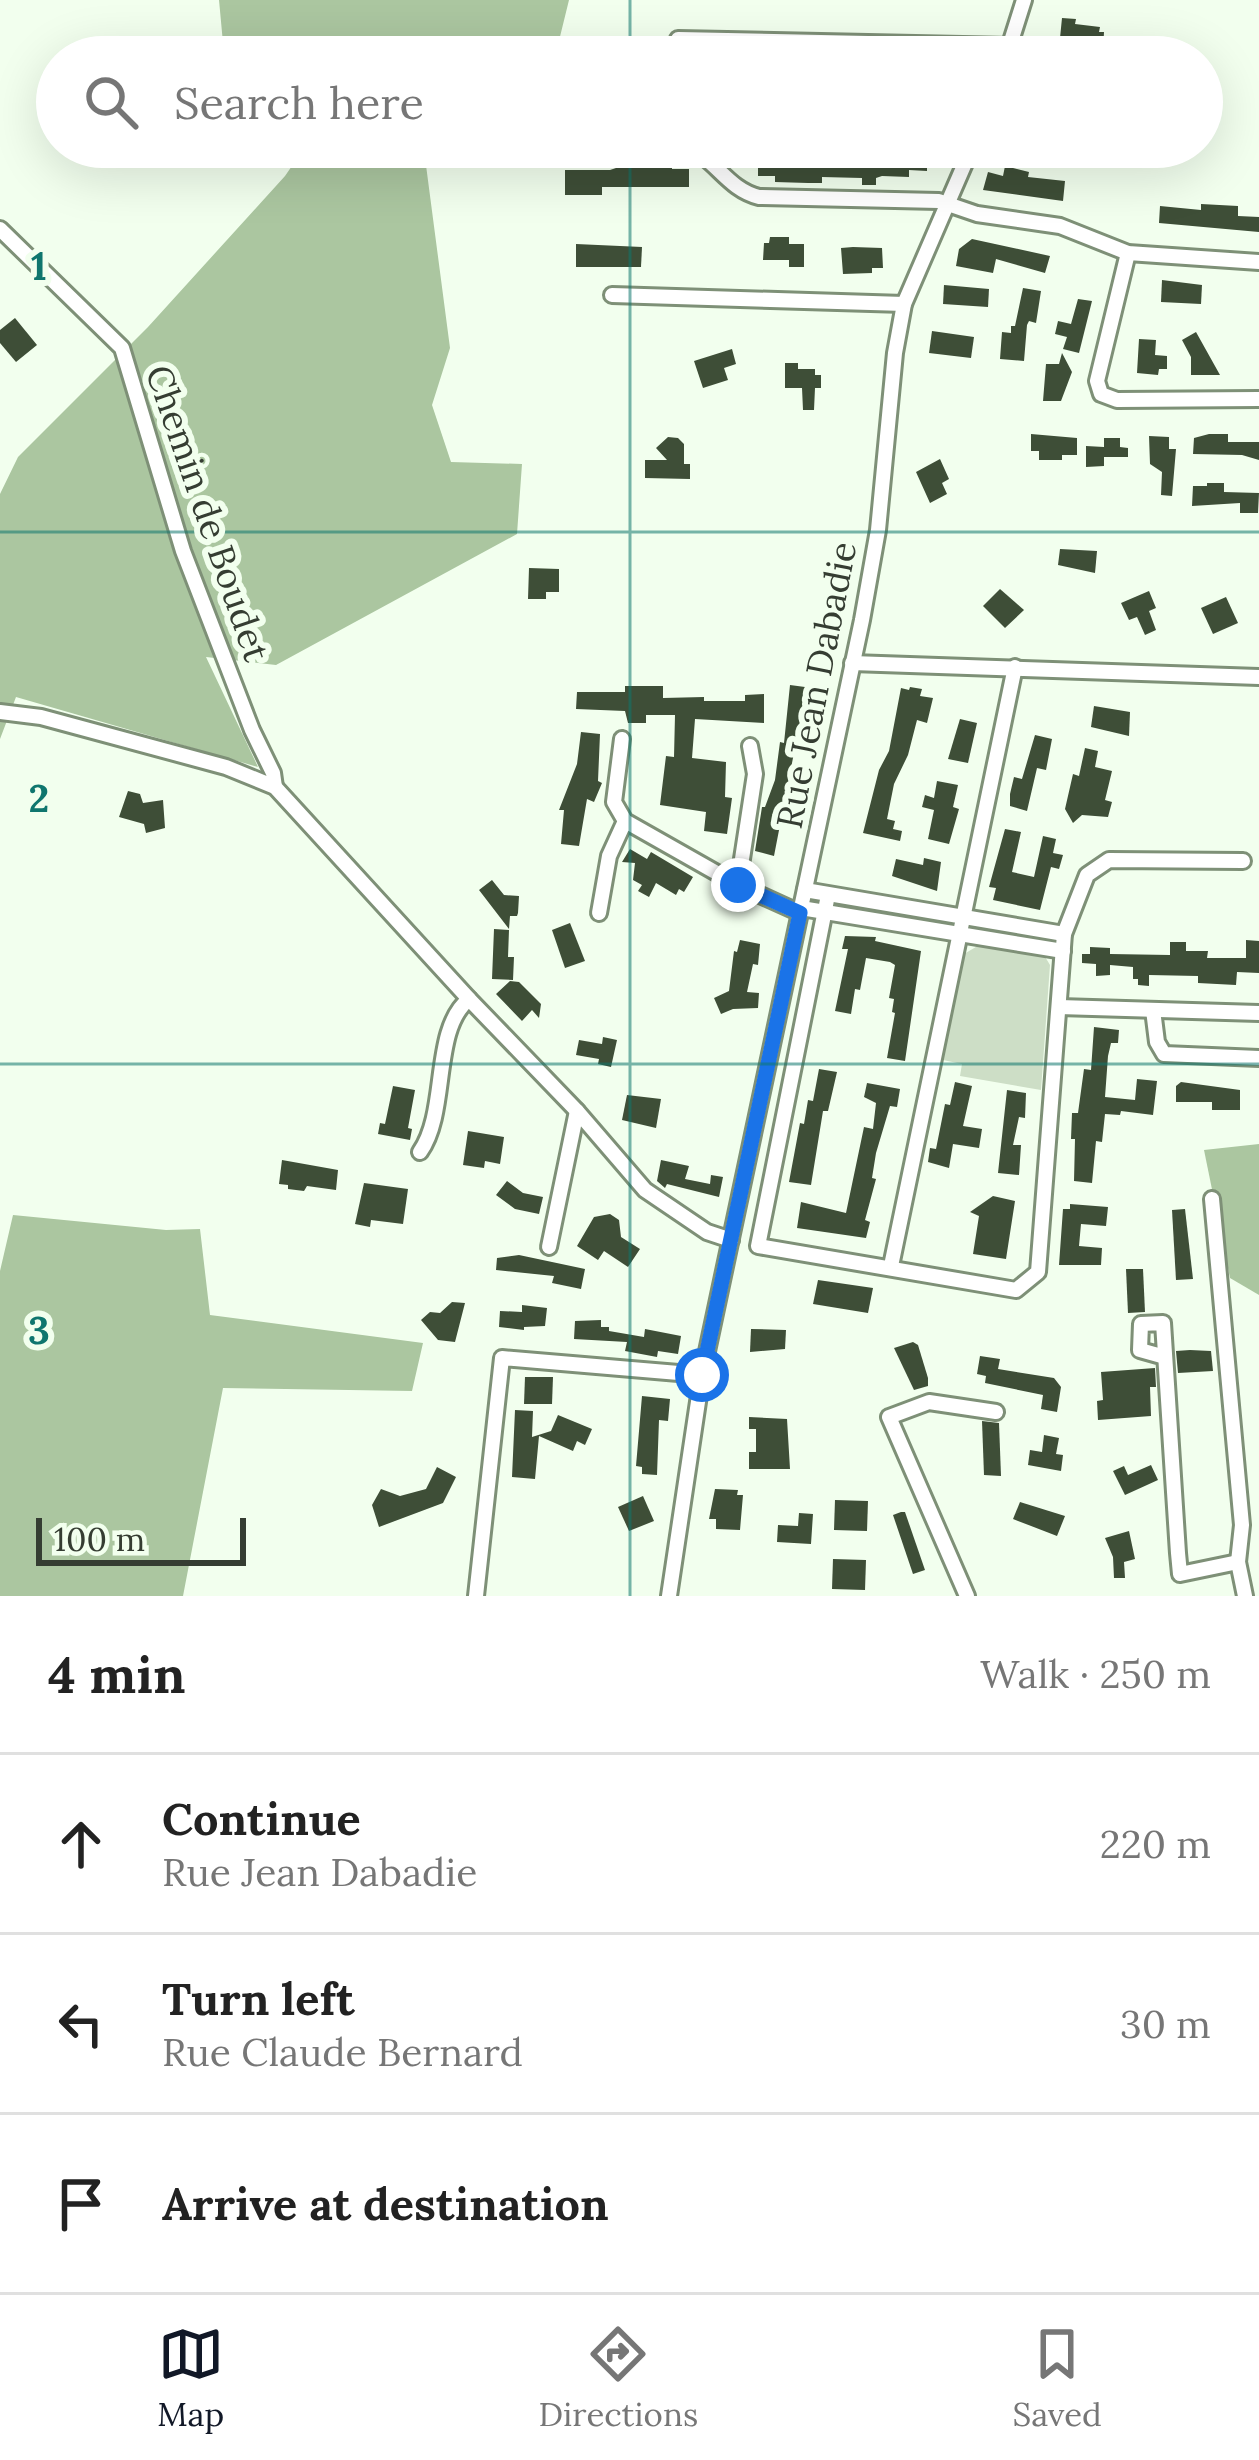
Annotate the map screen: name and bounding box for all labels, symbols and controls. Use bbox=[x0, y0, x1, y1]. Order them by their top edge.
search box bbox=[36, 36, 1223, 168]
icon: search bbox=[78, 69, 144, 135]
text: Search here bbox=[174, 74, 424, 131]
text: 1 bbox=[31, 241, 47, 291]
street label: Chemin de Boudet bbox=[136, 359, 280, 667]
street label: Rue Jean Dabadie bbox=[766, 538, 866, 832]
text: 2 bbox=[29, 773, 49, 823]
route end bbox=[711, 858, 765, 912]
text: 3 bbox=[28, 1305, 50, 1355]
route start bbox=[675, 1348, 729, 1402]
scale bar bbox=[36, 1512, 246, 1565]
text: 100 m bbox=[54, 1518, 145, 1560]
text: 4 min bbox=[48, 1642, 185, 1707]
text: Walk · 250 m bbox=[980, 1649, 1211, 1699]
text: Continue bbox=[162, 1790, 361, 1847]
icon: ahead bbox=[48, 1811, 114, 1877]
text: 220 m bbox=[1100, 1819, 1211, 1869]
text: Rue Jean Dabadie bbox=[162, 1847, 477, 1897]
text: Turn left bbox=[162, 1970, 355, 2027]
icon: left bbox=[48, 1991, 114, 2057]
text: 30 m bbox=[1120, 1999, 1211, 2049]
text: Rue Claude Bernard bbox=[162, 2027, 523, 2077]
icon: arrive bbox=[48, 2171, 114, 2237]
text: Arrive at destination bbox=[162, 2175, 609, 2232]
tab: Map bbox=[157, 2321, 224, 2435]
tab: Directions bbox=[539, 2321, 698, 2435]
tab: Saved bbox=[1013, 2321, 1102, 2435]

